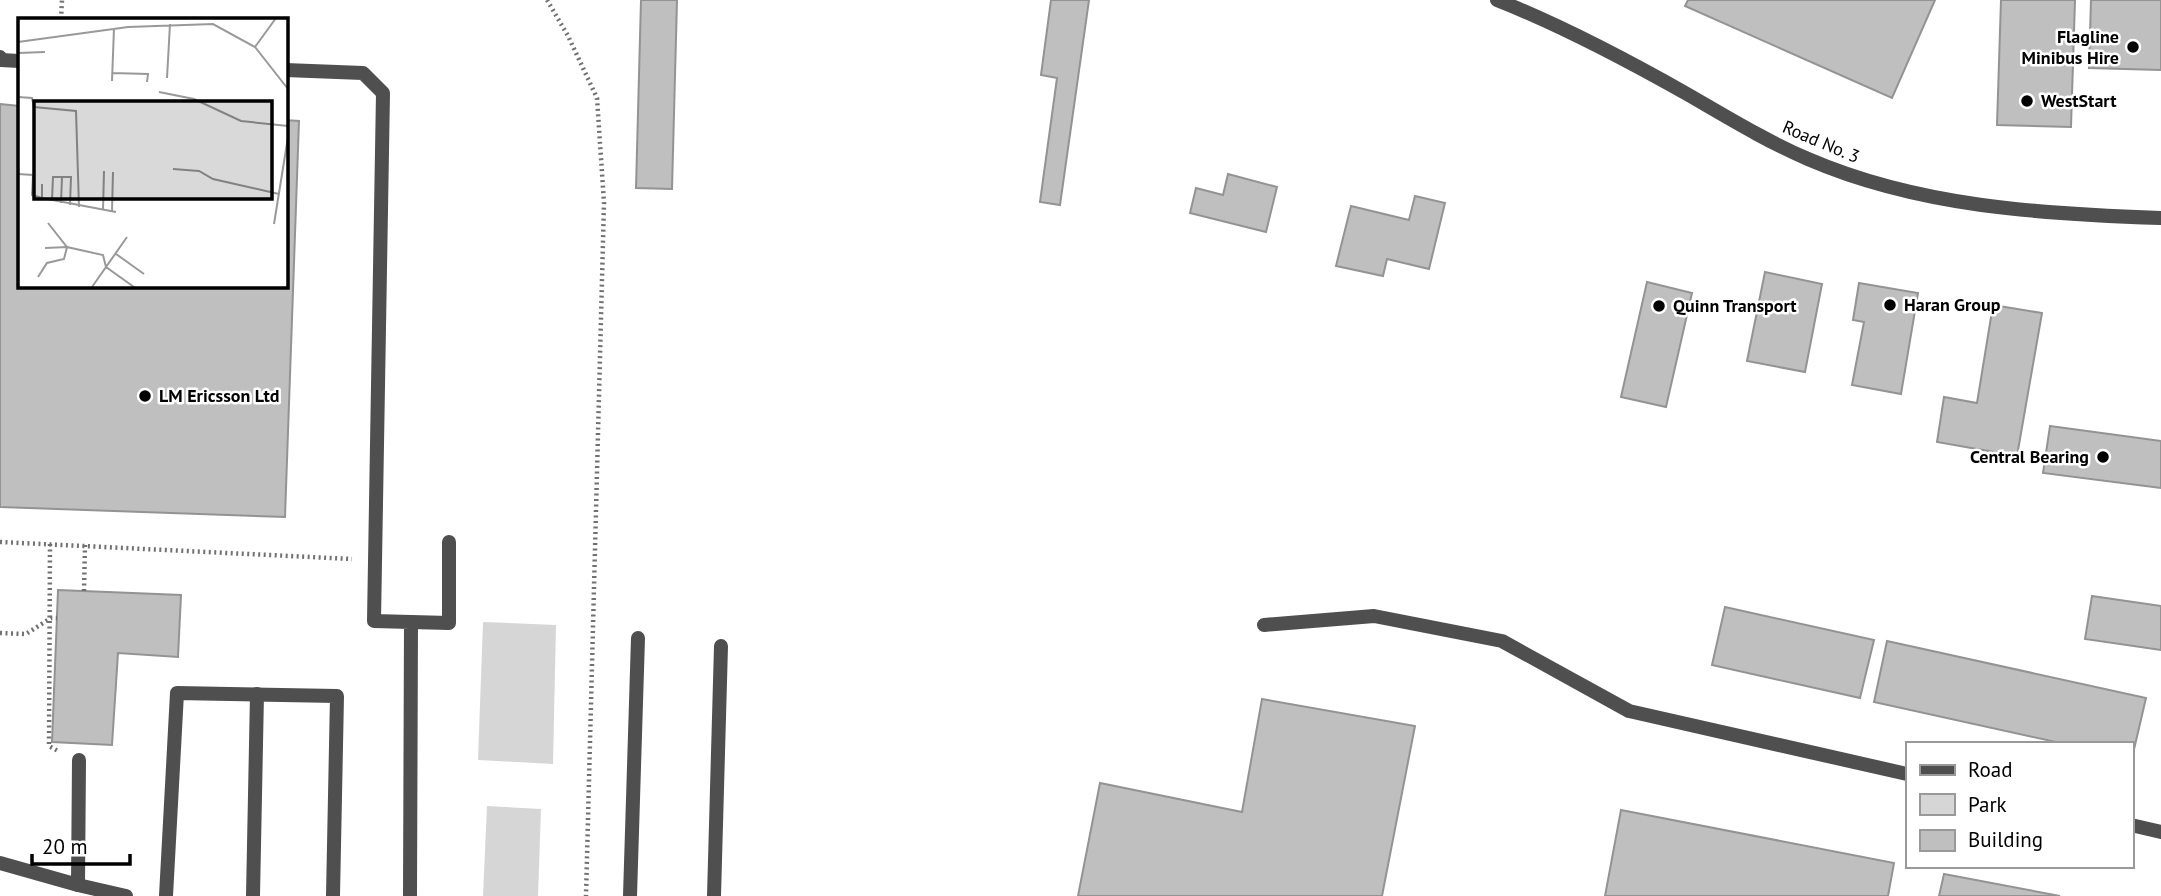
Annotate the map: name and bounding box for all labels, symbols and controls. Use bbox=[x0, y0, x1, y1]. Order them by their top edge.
inset map bbox=[18, 18, 287, 287]
place label: Flagline Minibus Hire bbox=[2022, 25, 2119, 69]
marker: Flagline Minibus Hire bbox=[2125, 39, 2141, 55]
place label: WestStart bbox=[2041, 89, 2117, 112]
marker: WestStart bbox=[2019, 93, 2035, 109]
street label: Road No. 3 bbox=[1779, 115, 1863, 168]
place label: Haran Group bbox=[1904, 293, 2001, 316]
place label: Quinn Transport bbox=[1673, 294, 1797, 317]
marker: Haran Group bbox=[1882, 297, 1898, 313]
marker: Quinn Transport bbox=[1651, 298, 1667, 314]
place label: LM Ericsson Ltd bbox=[159, 384, 279, 407]
marker: LM Ericsson Ltd bbox=[137, 388, 153, 404]
place label: Central Bearing bbox=[1970, 445, 2089, 468]
marker: Central Bearing bbox=[2095, 449, 2111, 465]
legend bbox=[1906, 742, 2133, 868]
text: Road bbox=[1968, 756, 2012, 783]
text: Park bbox=[1968, 791, 2007, 818]
scale bar bbox=[32, 822, 130, 866]
text: Building bbox=[1968, 826, 2043, 853]
text: 20 m bbox=[42, 833, 88, 860]

